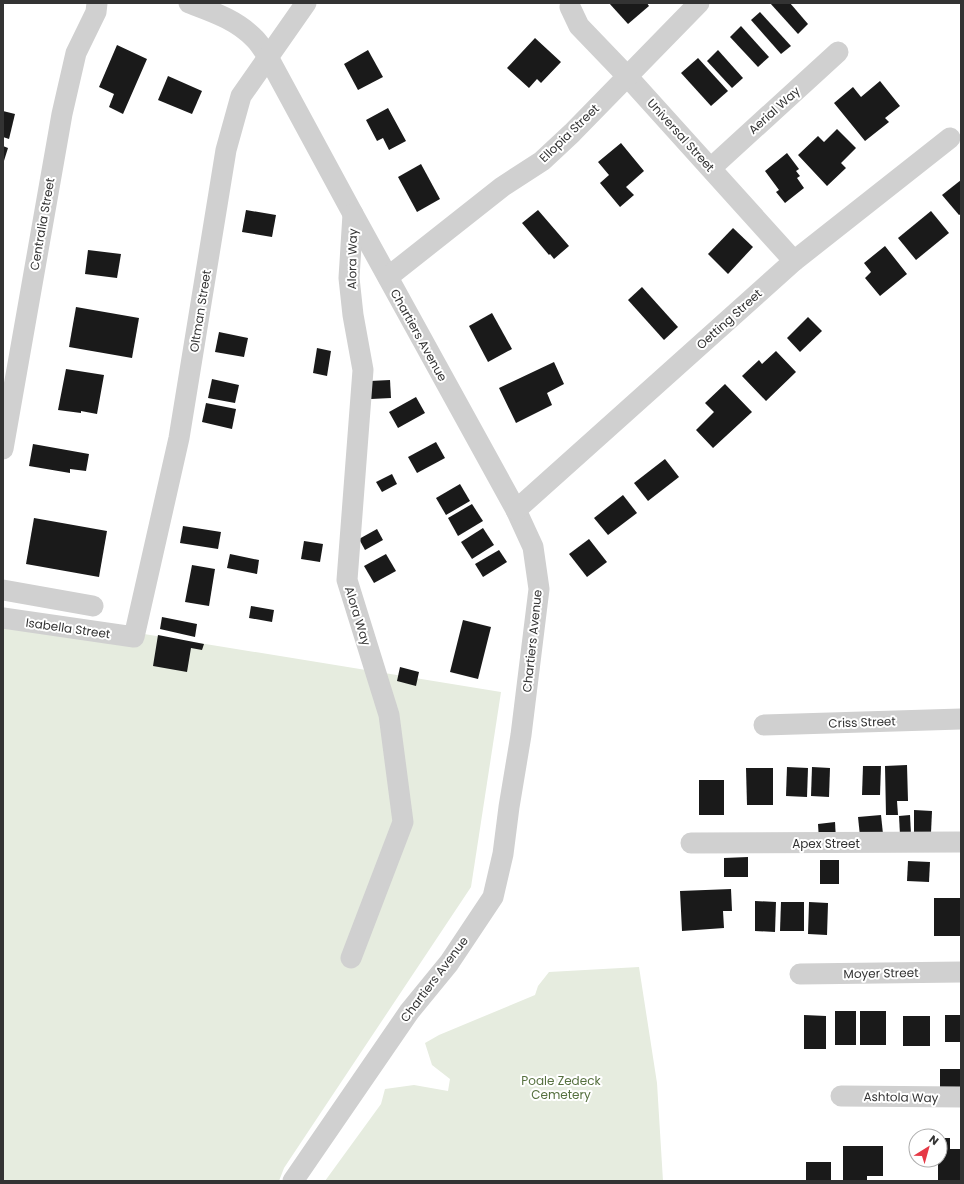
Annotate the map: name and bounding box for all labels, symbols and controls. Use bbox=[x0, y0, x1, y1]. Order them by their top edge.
street label: Aerial Way bbox=[745, 82, 804, 138]
street label: Universal Street bbox=[644, 95, 718, 175]
street label: Ellopia Street bbox=[535, 100, 603, 166]
street label: Centralia Street bbox=[25, 176, 59, 272]
street label: Alora Way bbox=[343, 228, 361, 290]
street label: Oltman Street bbox=[185, 269, 215, 353]
street label: Oetting Street bbox=[693, 285, 765, 353]
street label: Chartiers Avenue bbox=[387, 286, 451, 384]
street label: Alora Way bbox=[341, 584, 375, 648]
street label: Chartiers Avenue bbox=[518, 589, 546, 693]
street label: Isabella Street bbox=[25, 614, 111, 642]
street label: Criss Street bbox=[828, 712, 896, 732]
street label: Apex Street bbox=[792, 835, 860, 852]
street label: Chartiers Avenue bbox=[396, 933, 472, 1025]
street label: Moyer Street bbox=[843, 964, 919, 982]
park label: Poale Zedeck Cemetery bbox=[521, 1072, 601, 1103]
street label: Ashtola Way bbox=[863, 1088, 939, 1106]
north arrow bbox=[908, 1128, 948, 1168]
text: N bbox=[926, 1131, 942, 1149]

